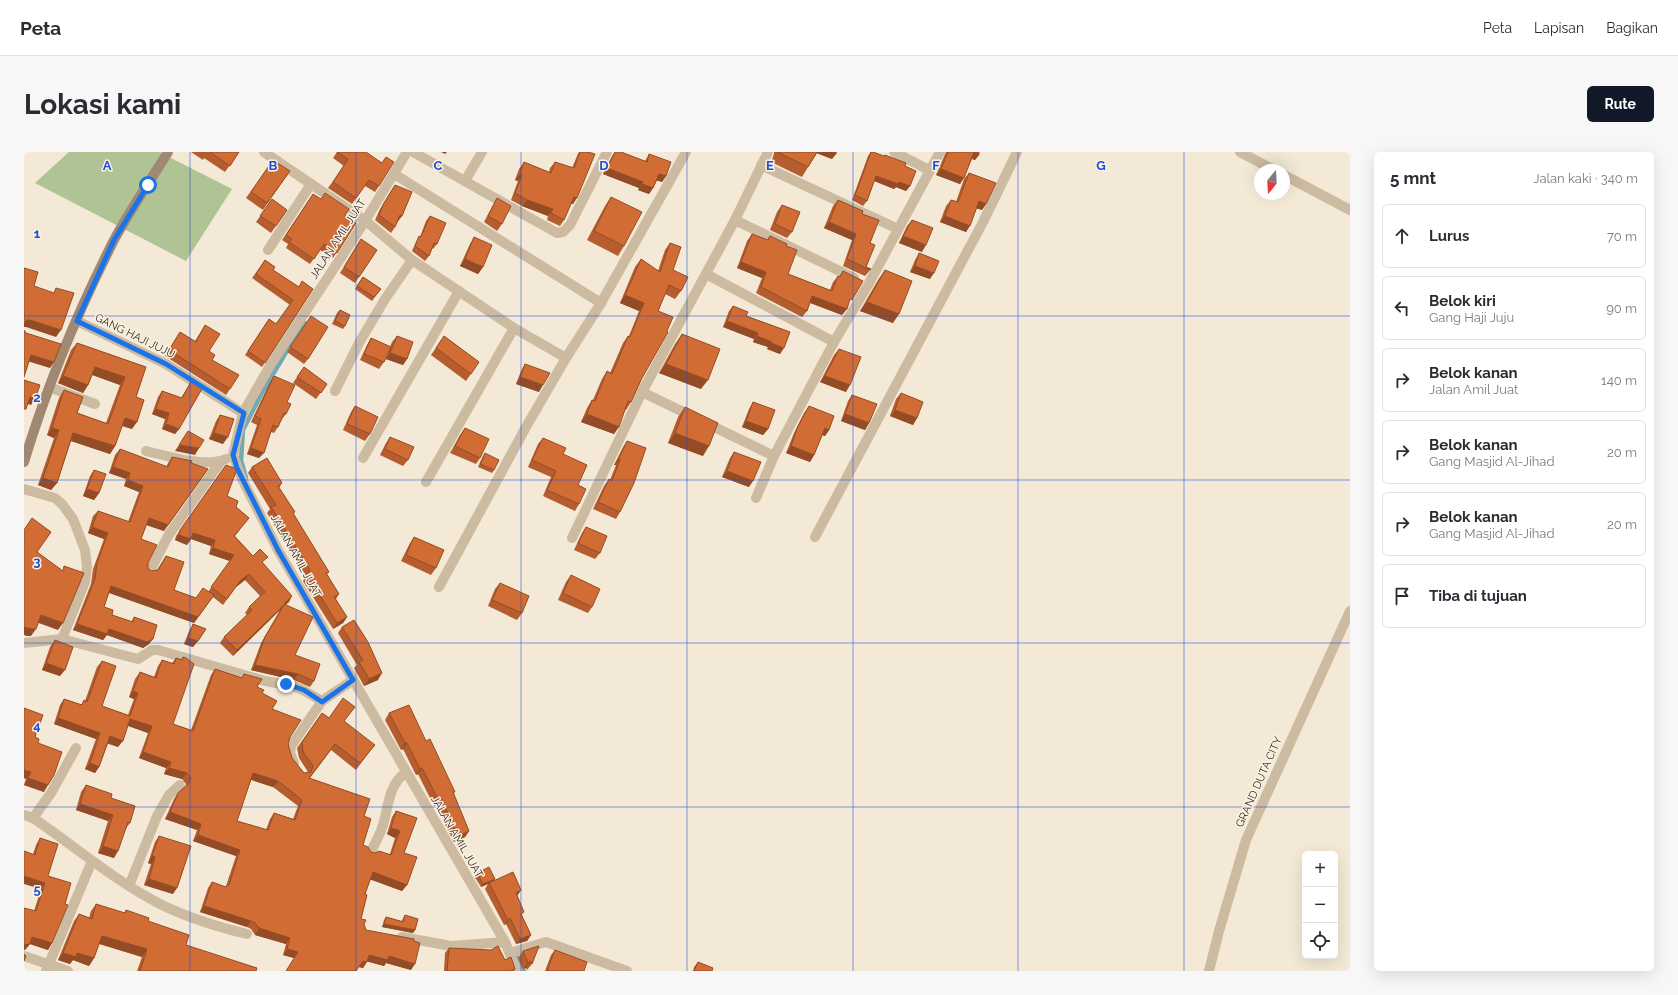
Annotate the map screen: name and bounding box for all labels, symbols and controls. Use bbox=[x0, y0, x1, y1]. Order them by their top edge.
text: Peta bbox=[20, 17, 61, 39]
text: Peta bbox=[1483, 20, 1512, 36]
text: Lapisan bbox=[1534, 20, 1584, 36]
text: Bagikan bbox=[1606, 20, 1658, 36]
button: Rute bbox=[1587, 86, 1654, 122]
text: Lokasi kami bbox=[24, 88, 181, 121]
text: A bbox=[103, 158, 112, 173]
text: B bbox=[269, 158, 278, 173]
text: C bbox=[434, 158, 443, 173]
text: D bbox=[599, 158, 609, 173]
text: E bbox=[766, 158, 774, 173]
text: F bbox=[932, 158, 940, 173]
text: G bbox=[1096, 158, 1106, 173]
north arrow bbox=[1254, 164, 1290, 200]
text: 5 mnt bbox=[1390, 168, 1436, 188]
text: Jalan kaki · 340 m bbox=[1533, 171, 1638, 186]
route start bbox=[139, 176, 157, 194]
street label: JALAN AMIL JUAT bbox=[307, 196, 369, 281]
icon: ahead bbox=[1391, 225, 1413, 247]
text: 1 bbox=[34, 226, 41, 241]
text: Lurus bbox=[1429, 227, 1470, 245]
text: 70 m bbox=[1607, 229, 1637, 244]
text: Belok kiri bbox=[1429, 292, 1496, 310]
icon: left bbox=[1391, 297, 1413, 319]
text: 90 m bbox=[1606, 301, 1637, 316]
text: Gang Haji Juju bbox=[1429, 310, 1514, 325]
street label: GANG HAJI JUJU bbox=[93, 311, 177, 361]
text: Belok kanan bbox=[1429, 364, 1518, 382]
icon: right bbox=[1391, 369, 1413, 391]
text: 140 m bbox=[1601, 373, 1637, 388]
text: Jalan Amil Juat bbox=[1429, 382, 1518, 397]
text: 2 bbox=[33, 390, 41, 405]
text: Belok kanan bbox=[1429, 436, 1518, 454]
icon: right bbox=[1391, 441, 1413, 463]
text: 20 m bbox=[1607, 445, 1637, 460]
text: Gang Masjid Al-Jihad bbox=[1429, 454, 1554, 469]
text: Belok kanan bbox=[1429, 508, 1518, 526]
street label: JALAN AMIL JUAT bbox=[268, 512, 324, 600]
icon: right bbox=[1391, 513, 1413, 535]
text: 20 m bbox=[1607, 517, 1637, 532]
text: Gang Masjid Al-Jihad bbox=[1429, 526, 1554, 541]
text: 3 bbox=[33, 554, 41, 569]
icon: arrive bbox=[1391, 585, 1413, 607]
text: Tiba di tujuan bbox=[1429, 587, 1527, 605]
route end bbox=[277, 675, 295, 693]
text: 4 bbox=[33, 718, 41, 733]
street label: GRAND DUTA CITY bbox=[1233, 735, 1285, 829]
street label: JALAN AMIL JUAT bbox=[428, 794, 486, 881]
map controls bbox=[1302, 851, 1338, 959]
button: + bbox=[1302, 851, 1338, 887]
text: 5 bbox=[33, 882, 41, 897]
button: − bbox=[1302, 887, 1338, 923]
button: locate bbox=[1302, 923, 1338, 959]

